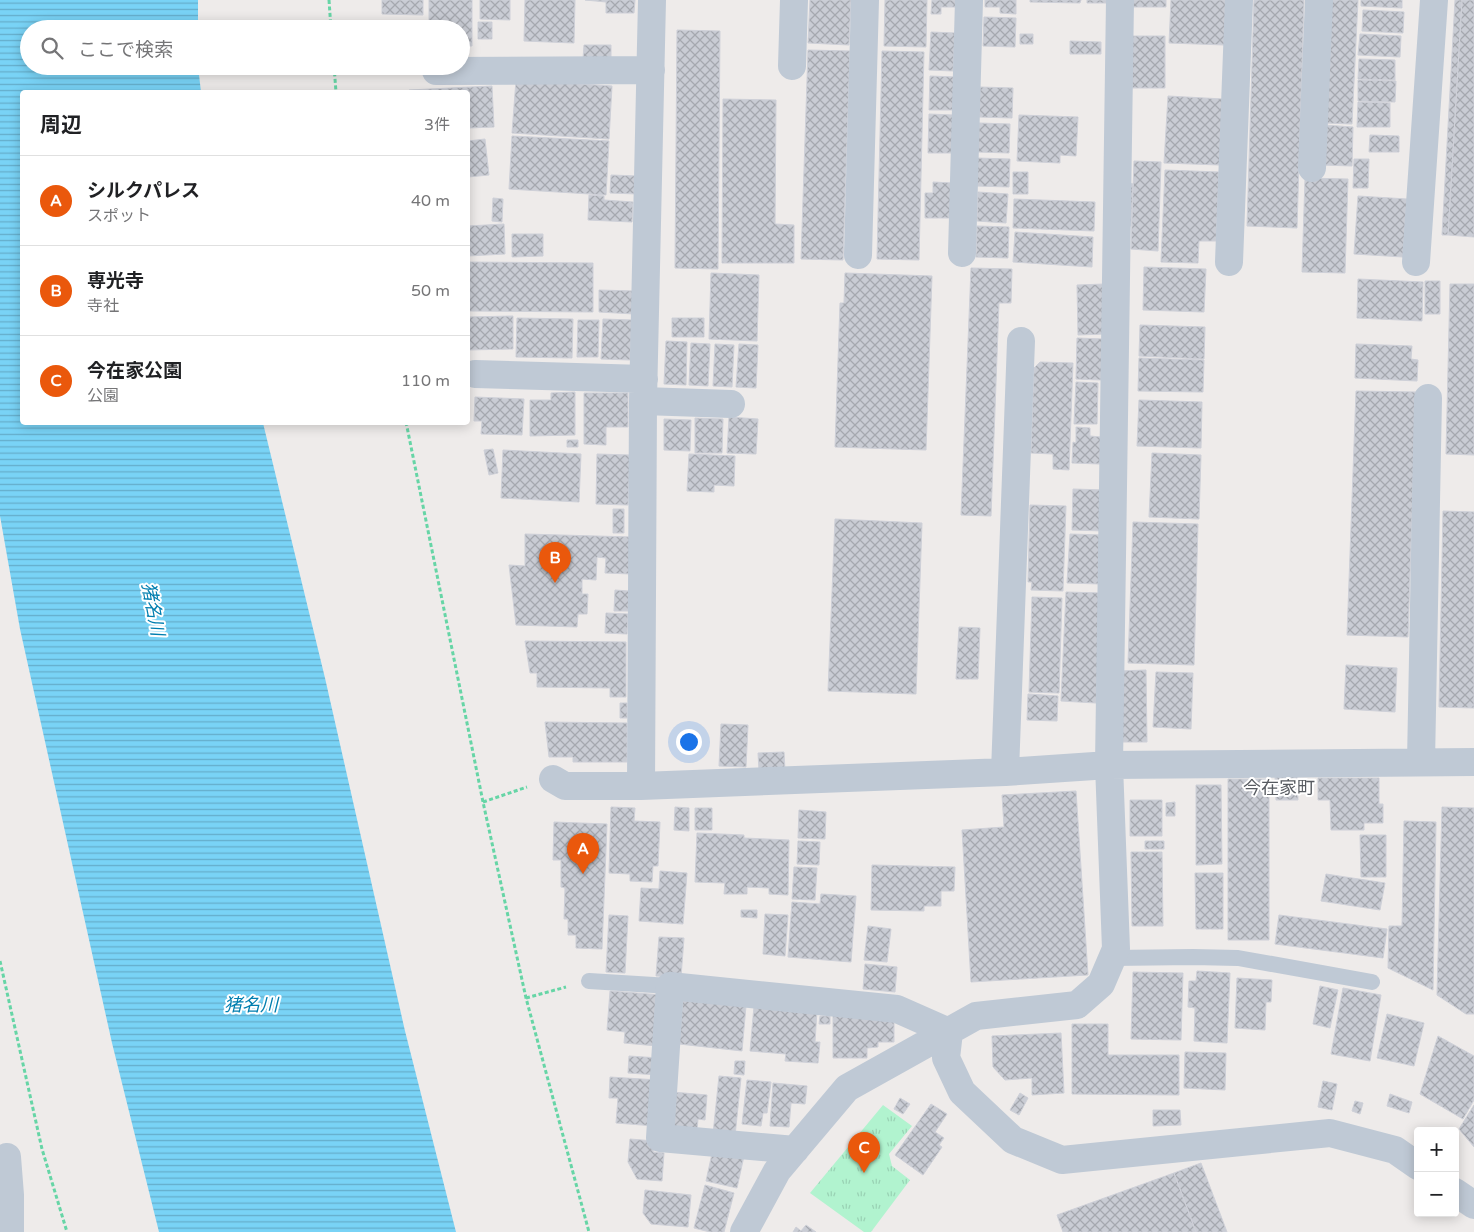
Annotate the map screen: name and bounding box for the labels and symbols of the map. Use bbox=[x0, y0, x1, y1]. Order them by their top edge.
pin: B bbox=[539, 542, 571, 583]
water label: 猪名川 bbox=[137, 580, 169, 640]
your location bbox=[676, 729, 702, 755]
district label: 今在家町 bbox=[1243, 777, 1315, 799]
pin: A bbox=[567, 833, 599, 874]
water label: 猪名川 bbox=[224, 994, 280, 1016]
pin: C bbox=[848, 1132, 880, 1173]

